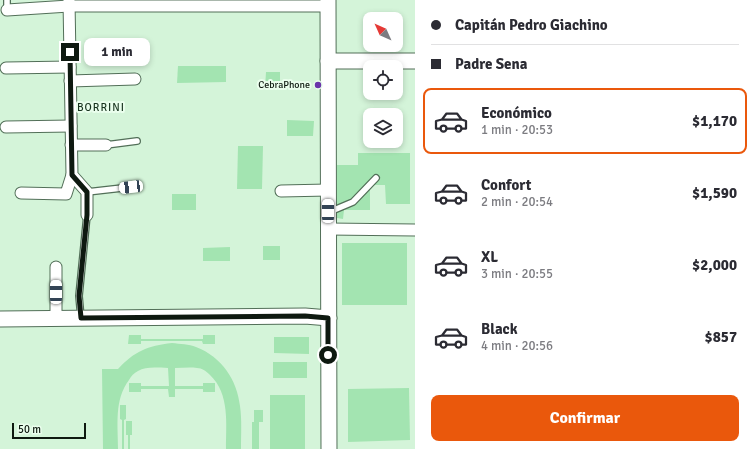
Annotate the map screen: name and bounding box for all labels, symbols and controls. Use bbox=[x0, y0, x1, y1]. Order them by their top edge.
north arrow bbox=[363, 12, 403, 52]
map controls bbox=[363, 12, 403, 148]
text: Capitán Pedro Giachino bbox=[455, 16, 608, 34]
callout: 1 min bbox=[84, 38, 150, 66]
route end bbox=[61, 43, 79, 61]
text: 1 min bbox=[101, 44, 133, 60]
text: Padre Sena bbox=[455, 55, 527, 73]
button: locate bbox=[363, 60, 403, 100]
place label: CebraPhone bbox=[258, 79, 310, 91]
marker: CebraPhone bbox=[313, 80, 323, 90]
district label: BORRINI bbox=[77, 101, 125, 114]
icon: car bbox=[433, 103, 469, 139]
text: Económico bbox=[481, 104, 552, 122]
button: layers bbox=[363, 108, 403, 148]
text: $1,170 bbox=[692, 112, 737, 130]
text: 1 min · 20:53 bbox=[481, 122, 553, 138]
icon: car bbox=[433, 175, 469, 211]
text: Confort bbox=[481, 176, 531, 194]
car bbox=[118, 180, 144, 194]
text: $1,590 bbox=[692, 184, 737, 202]
text: 2 min · 20:54 bbox=[481, 194, 553, 210]
car bbox=[322, 199, 334, 223]
icon: car bbox=[433, 247, 469, 283]
text: XL bbox=[481, 248, 498, 266]
text: $2,000 bbox=[692, 256, 737, 274]
text: 3 min · 20:55 bbox=[481, 266, 553, 282]
car bbox=[50, 280, 62, 304]
icon: car bbox=[433, 319, 469, 355]
text: Black bbox=[481, 320, 518, 338]
text: $857 bbox=[705, 328, 737, 346]
text: 4 min · 20:56 bbox=[481, 338, 553, 354]
route start bbox=[319, 346, 337, 364]
button: Confirmar bbox=[431, 395, 739, 441]
scale bar bbox=[12, 421, 86, 440]
text: 50 m bbox=[18, 423, 41, 436]

